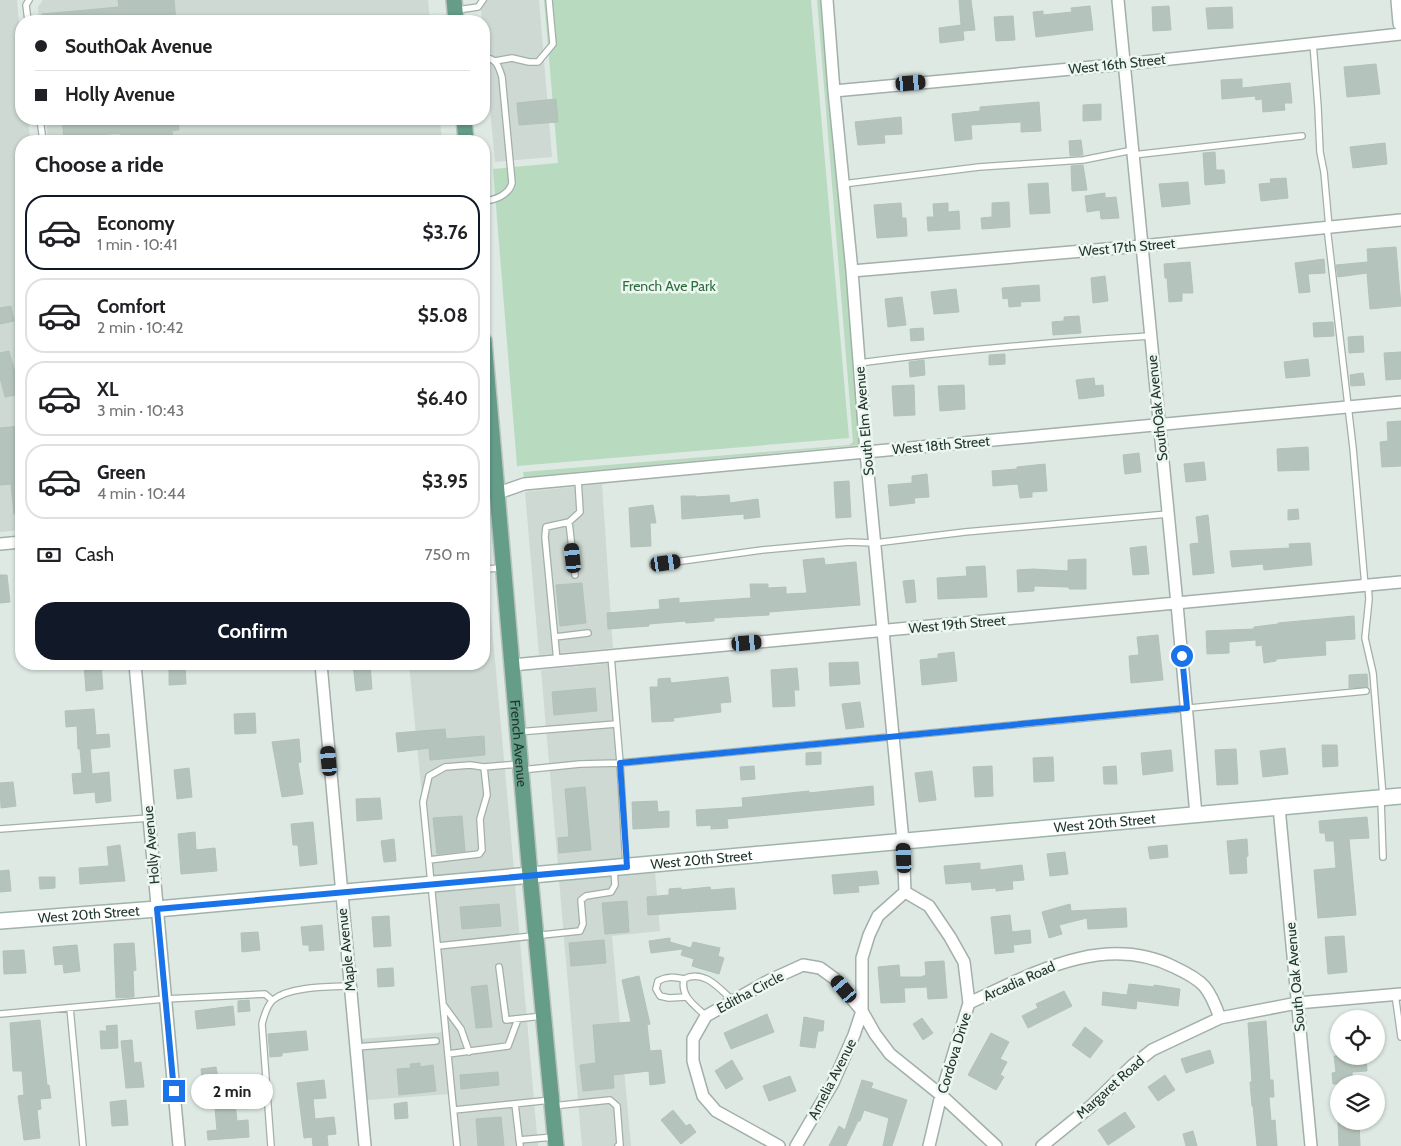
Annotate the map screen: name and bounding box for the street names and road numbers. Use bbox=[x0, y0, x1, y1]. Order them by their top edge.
street label: West 16th Street bbox=[1068, 50, 1167, 78]
street label: West 17th Street bbox=[1078, 234, 1176, 260]
street label: SouthOak Avenue bbox=[1142, 354, 1172, 462]
street label: South Elm Avenue bbox=[850, 366, 878, 476]
street label: West 18th Street bbox=[891, 432, 991, 458]
street label: West 19th Street bbox=[908, 611, 1007, 637]
street label: French Avenue bbox=[506, 699, 531, 788]
street label: Holly Avenue bbox=[139, 805, 163, 885]
street label: West 20th Street bbox=[1053, 809, 1157, 837]
street label: West 20th Street bbox=[650, 846, 753, 873]
street label: West 20th Street bbox=[37, 901, 141, 927]
street label: Maple Avenue bbox=[333, 907, 359, 993]
street label: South Oak Avenue bbox=[1281, 921, 1309, 1033]
street label: Arcadia Road bbox=[980, 957, 1058, 1005]
street label: Editha Circle bbox=[713, 967, 787, 1017]
street label: Cordova Drive bbox=[933, 1010, 975, 1096]
street label: Amelia Avenue bbox=[804, 1035, 860, 1123]
street label: Margaret Road bbox=[1072, 1052, 1148, 1122]

